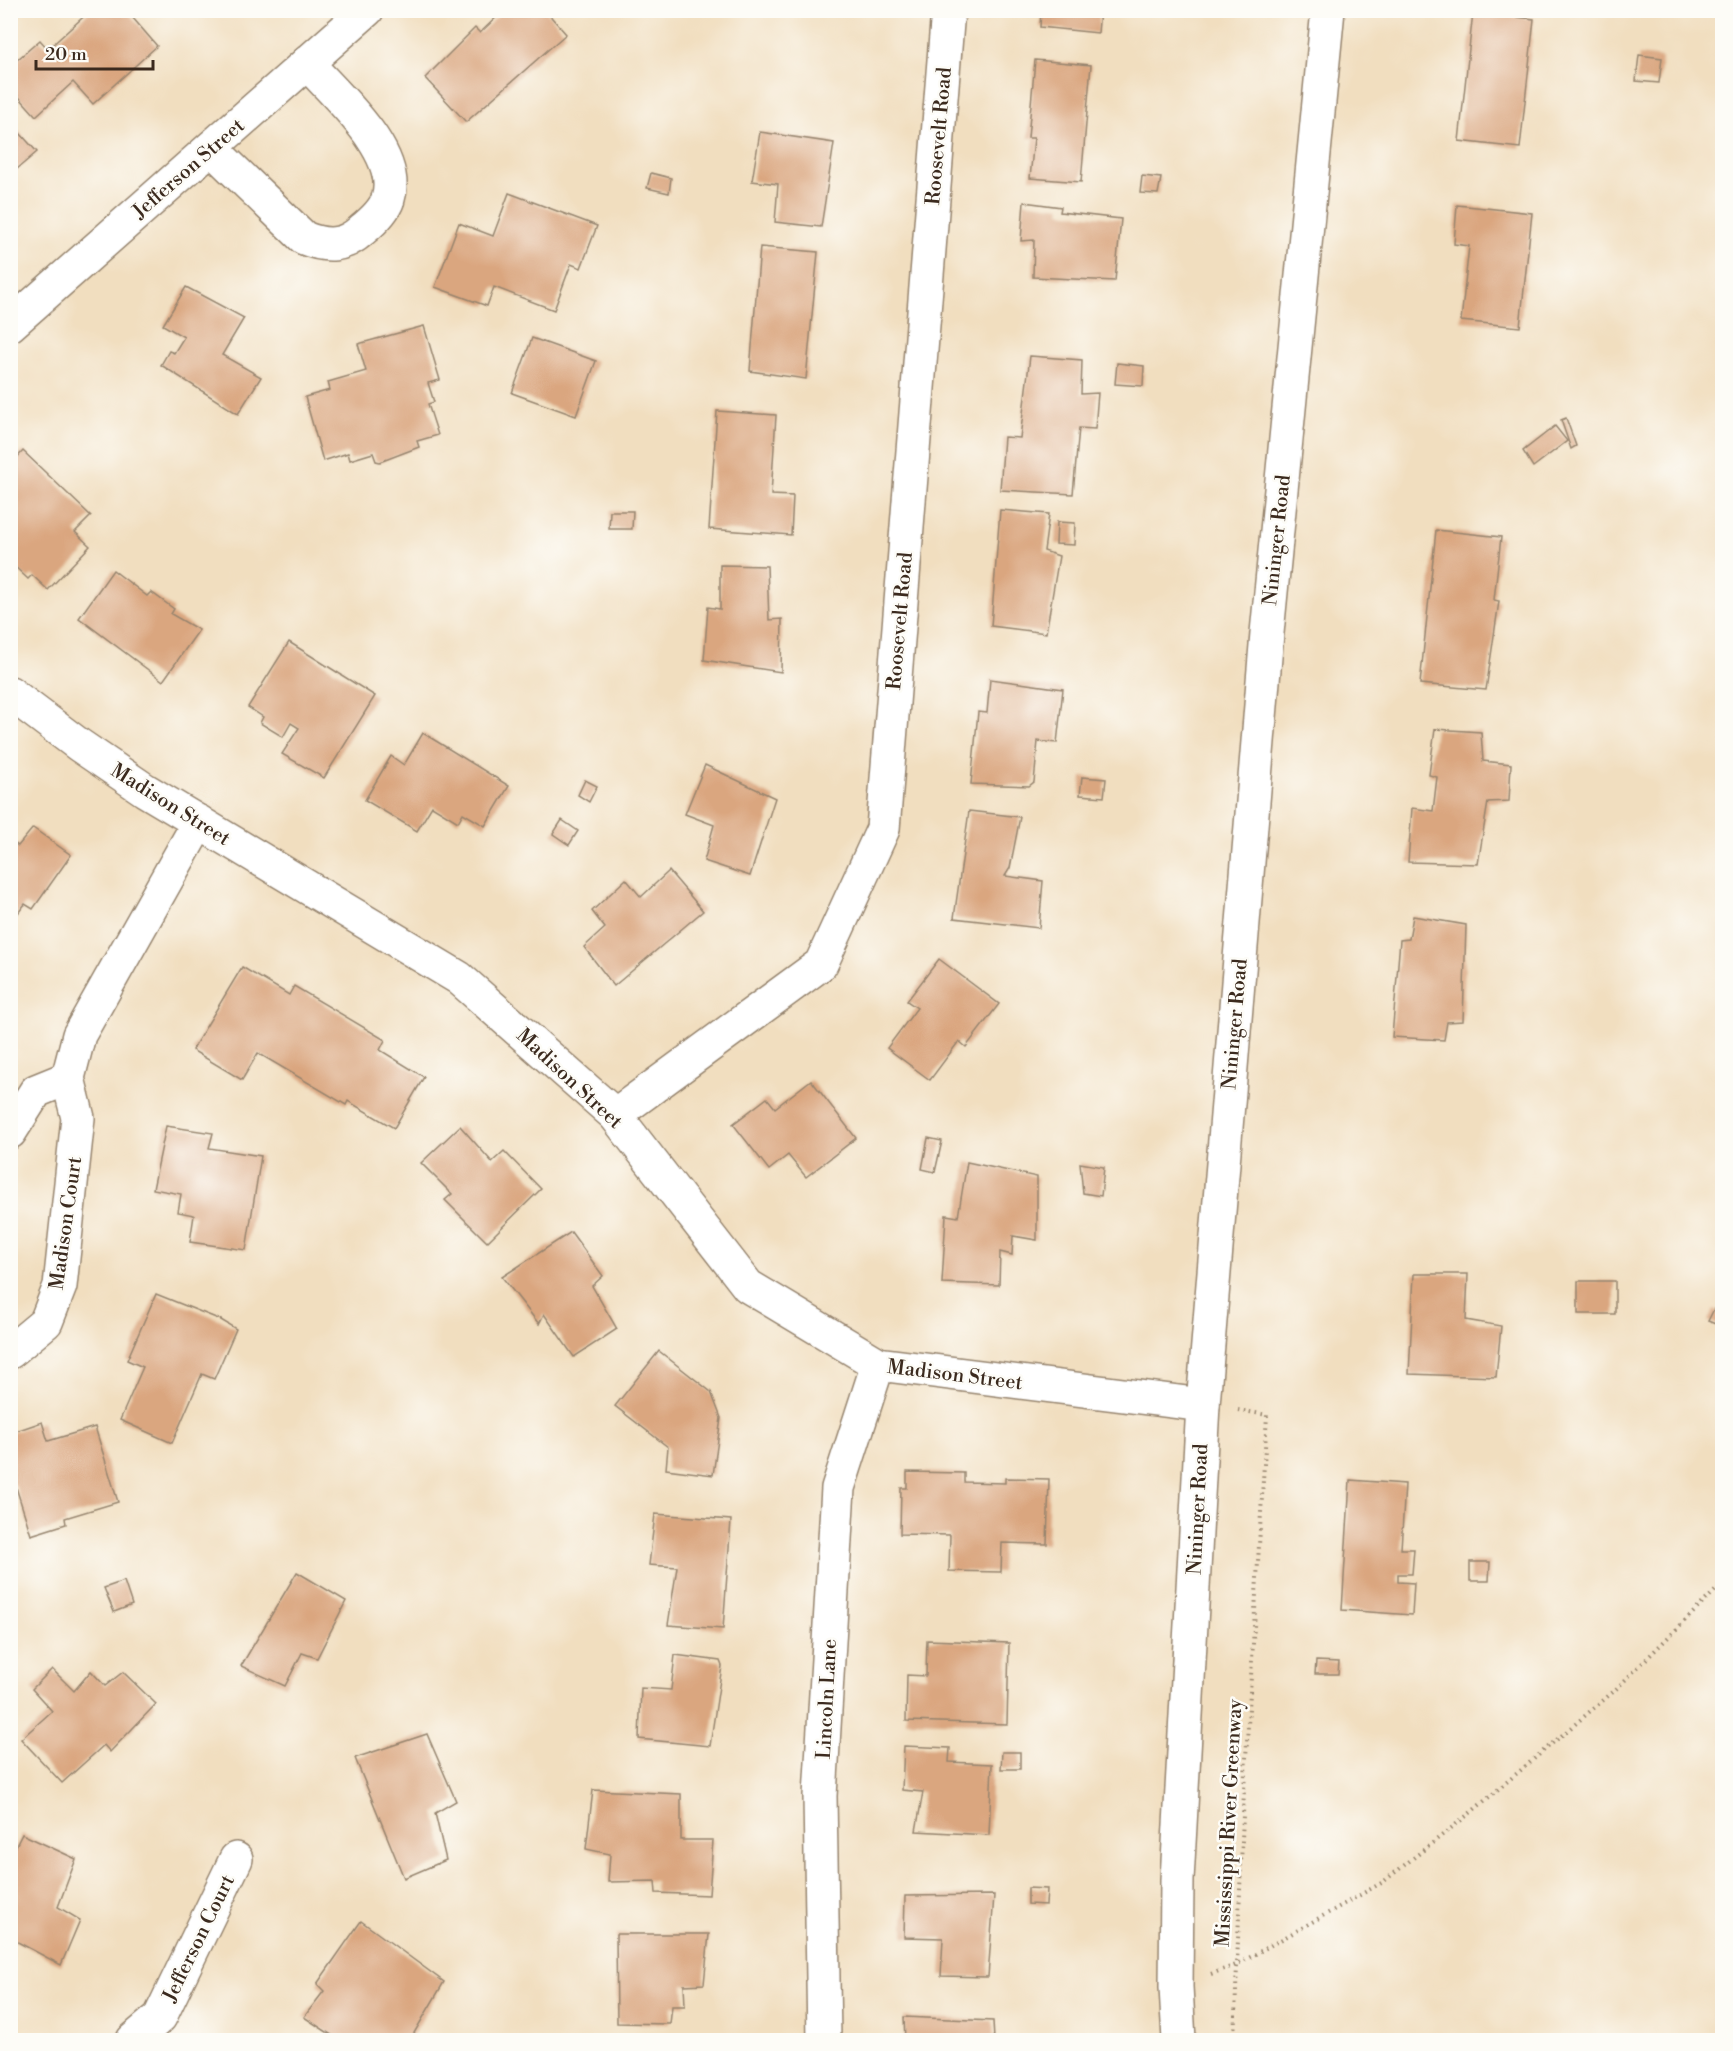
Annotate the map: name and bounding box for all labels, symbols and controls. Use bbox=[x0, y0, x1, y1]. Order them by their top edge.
scale bar bbox=[36, 33, 153, 71]
text: 20 m bbox=[45, 43, 87, 66]
street label: Roosevelt Road bbox=[921, 66, 958, 206]
street label: Jefferson Street bbox=[127, 114, 250, 225]
street label: Nininger Road bbox=[1258, 473, 1297, 607]
street label: Roosevelt Road bbox=[882, 551, 919, 691]
street label: Madison Street bbox=[106, 759, 235, 852]
street label: Nininger Road bbox=[1217, 957, 1254, 1091]
street label: Madison Street bbox=[511, 1024, 627, 1135]
street label: Madison Court bbox=[45, 1155, 88, 1292]
street label: Madison Street bbox=[886, 1355, 1024, 1396]
street label: Nininger Road bbox=[1183, 1442, 1214, 1575]
street label: Lincoln Lane bbox=[812, 1638, 843, 1760]
street label: Mississippi River Greenway bbox=[1211, 1698, 1248, 1948]
street label: Jefferson Court bbox=[157, 1871, 241, 2007]

